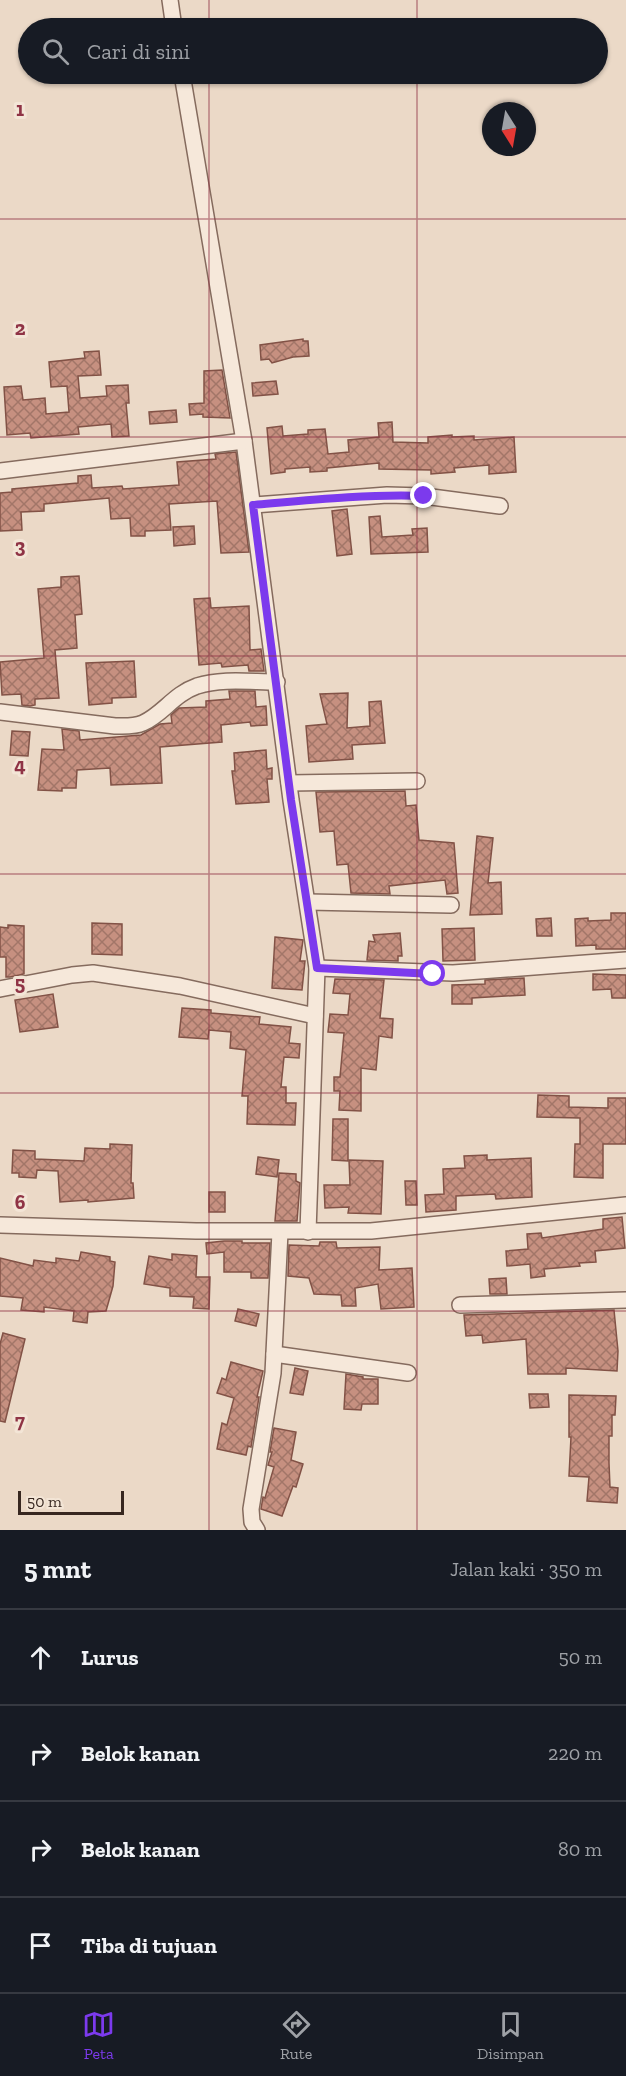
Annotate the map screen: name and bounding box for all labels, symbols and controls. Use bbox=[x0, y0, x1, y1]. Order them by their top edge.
search box bbox=[18, 18, 608, 84]
icon: search bbox=[39, 35, 72, 68]
text: Cari di sini bbox=[87, 38, 190, 65]
text: 1 bbox=[16, 97, 24, 121]
north arrow bbox=[482, 102, 536, 156]
text: 2 bbox=[15, 316, 26, 340]
route end bbox=[410, 482, 436, 508]
text: 3 bbox=[15, 534, 26, 558]
text: 4 bbox=[14, 753, 26, 777]
route start bbox=[419, 960, 445, 986]
text: 5 bbox=[15, 971, 25, 995]
text: 6 bbox=[15, 1190, 26, 1214]
text: 7 bbox=[15, 1409, 25, 1433]
scale bar bbox=[18, 1488, 124, 1516]
text: 50 m bbox=[27, 1492, 62, 1511]
text: 5 mnt bbox=[24, 1553, 91, 1585]
text: Jalan kaki · 350 m bbox=[450, 1557, 602, 1581]
icon: ahead bbox=[24, 1641, 57, 1674]
text: Lurus bbox=[81, 1644, 139, 1671]
text: 50 m bbox=[558, 1645, 602, 1669]
icon: right bbox=[24, 1737, 57, 1770]
text: Belok kanan bbox=[81, 1740, 200, 1767]
text: 220 m bbox=[548, 1741, 602, 1765]
icon: right bbox=[24, 1833, 57, 1866]
text: Belok kanan bbox=[81, 1836, 200, 1863]
text: 80 m bbox=[558, 1837, 602, 1861]
icon: arrive bbox=[24, 1929, 57, 1962]
text: Tiba di tujuan bbox=[81, 1932, 217, 1959]
tab: Peta bbox=[82, 2008, 115, 2063]
tab: Rute bbox=[280, 2008, 313, 2063]
tab: Disimpan bbox=[477, 2008, 544, 2063]

